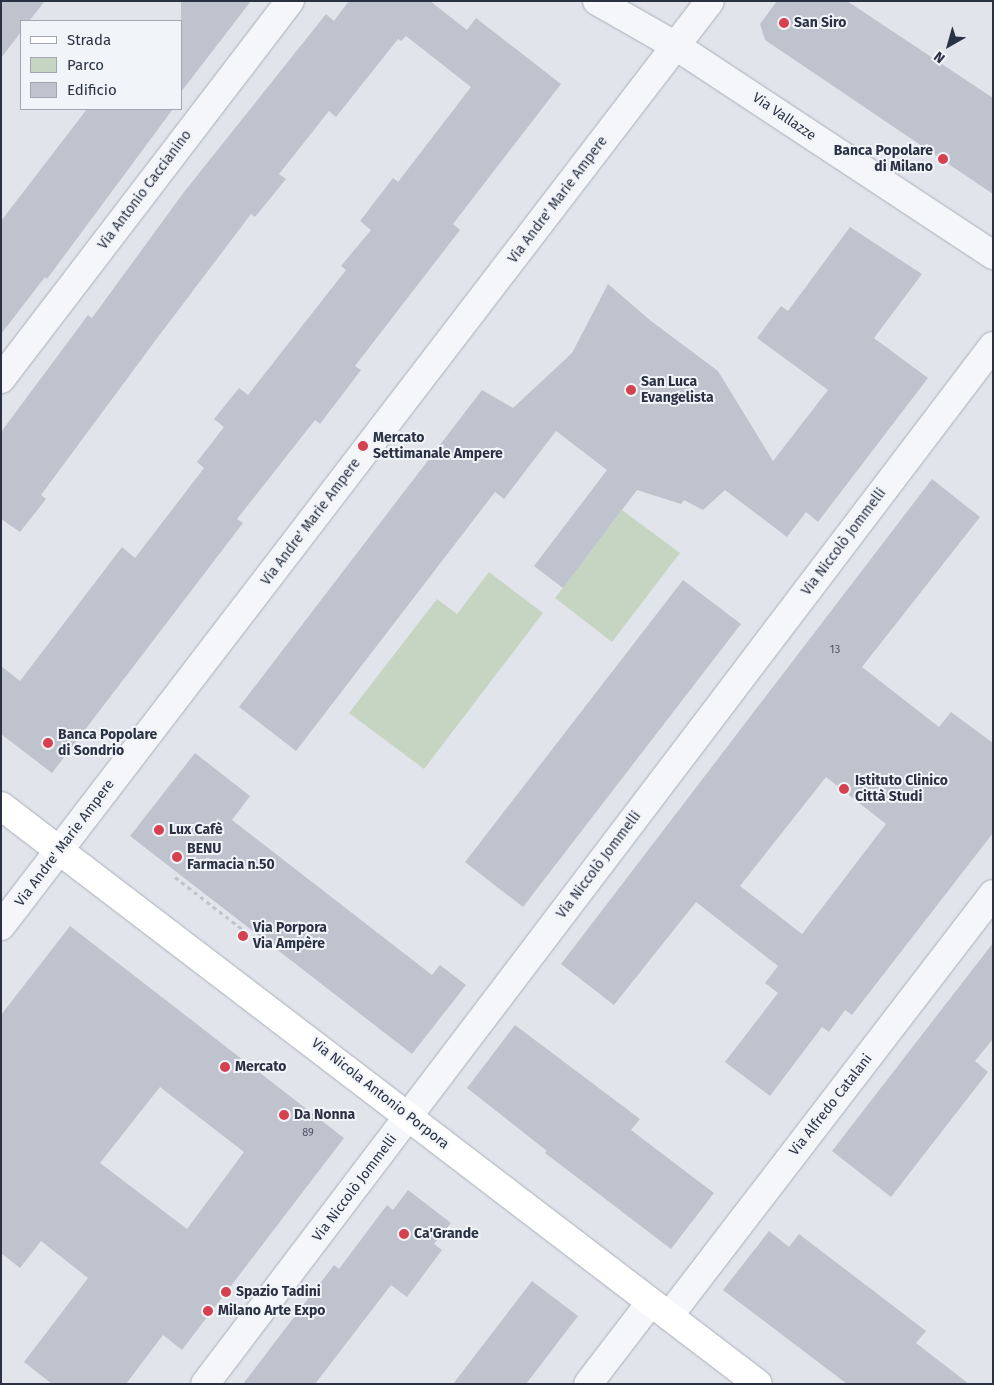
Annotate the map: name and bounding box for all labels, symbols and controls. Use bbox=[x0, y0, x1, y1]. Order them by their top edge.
place label: San Siro bbox=[794, 15, 846, 31]
marker: San Siro bbox=[778, 17, 790, 29]
legend bbox=[20, 20, 182, 110]
north arrow bbox=[924, 20, 974, 70]
text: Strada bbox=[67, 31, 111, 49]
text: N bbox=[931, 48, 948, 67]
text: Parco bbox=[67, 56, 104, 74]
text: Edificio bbox=[67, 81, 117, 99]
street label: Via Vallazze bbox=[749, 90, 819, 144]
street label: Via Antonio Caccianino bbox=[95, 127, 195, 253]
street label: Via Andre' Marie Ampere bbox=[505, 133, 611, 267]
place label: Banca Popolare di Milano bbox=[834, 143, 933, 176]
marker: Banca Popolare di Milano bbox=[937, 153, 949, 165]
place label: San Luca Evangelista bbox=[641, 374, 714, 407]
marker: San Luca Evangelista bbox=[625, 384, 637, 396]
place label: Mercato Settimanale Ampere bbox=[373, 430, 503, 462]
marker: Mercato Settimanale Ampere bbox=[357, 440, 369, 452]
street label: Via Andre' Marie Ampere bbox=[258, 455, 364, 589]
street label: Via Niccolò Jommelli bbox=[798, 485, 890, 599]
house number: 13 bbox=[830, 643, 840, 657]
place label: Banca Popolare di Sondrio bbox=[58, 727, 157, 760]
marker: Banca Popolare di Sondrio bbox=[42, 737, 54, 749]
place label: Istituto Clinico Città Studi bbox=[855, 773, 948, 806]
street label: Via Andre' Marie Ampere bbox=[12, 776, 118, 910]
marker: Istituto Clinico Città Studi bbox=[837, 782, 851, 796]
street label: Via Niccolò Jommelli bbox=[553, 808, 645, 922]
place label: Lux Cafè bbox=[169, 822, 223, 838]
marker: Lux Cafè bbox=[153, 824, 165, 836]
place label: BENU Farmacia n.50 bbox=[187, 841, 275, 874]
marker: BENU Farmacia n.50 bbox=[171, 851, 183, 863]
place label: Via Porpora Via Ampère bbox=[253, 920, 327, 952]
marker: Via Porpora Via Ampère bbox=[237, 930, 249, 942]
street label: Via Nicola Antonio Porpora bbox=[308, 1035, 452, 1153]
street label: Via Alfredo Catalani bbox=[786, 1051, 876, 1159]
place label: Mercato bbox=[235, 1059, 286, 1075]
marker: Mercato bbox=[219, 1061, 231, 1073]
place label: Da Nonna bbox=[294, 1107, 355, 1123]
marker: Da Nonna bbox=[278, 1109, 290, 1121]
house number: 89 bbox=[302, 1126, 314, 1140]
street label: Via Niccolò Jommelli bbox=[309, 1131, 401, 1245]
place label: Ca'Grande bbox=[414, 1226, 479, 1242]
marker: Ca'Grande bbox=[398, 1228, 410, 1240]
place label: Spazio Tadini bbox=[236, 1284, 321, 1300]
marker: Spazio Tadini bbox=[220, 1286, 232, 1298]
place label: Milano Arte Expo bbox=[218, 1303, 325, 1319]
marker: Milano Arte Expo bbox=[202, 1305, 214, 1317]

